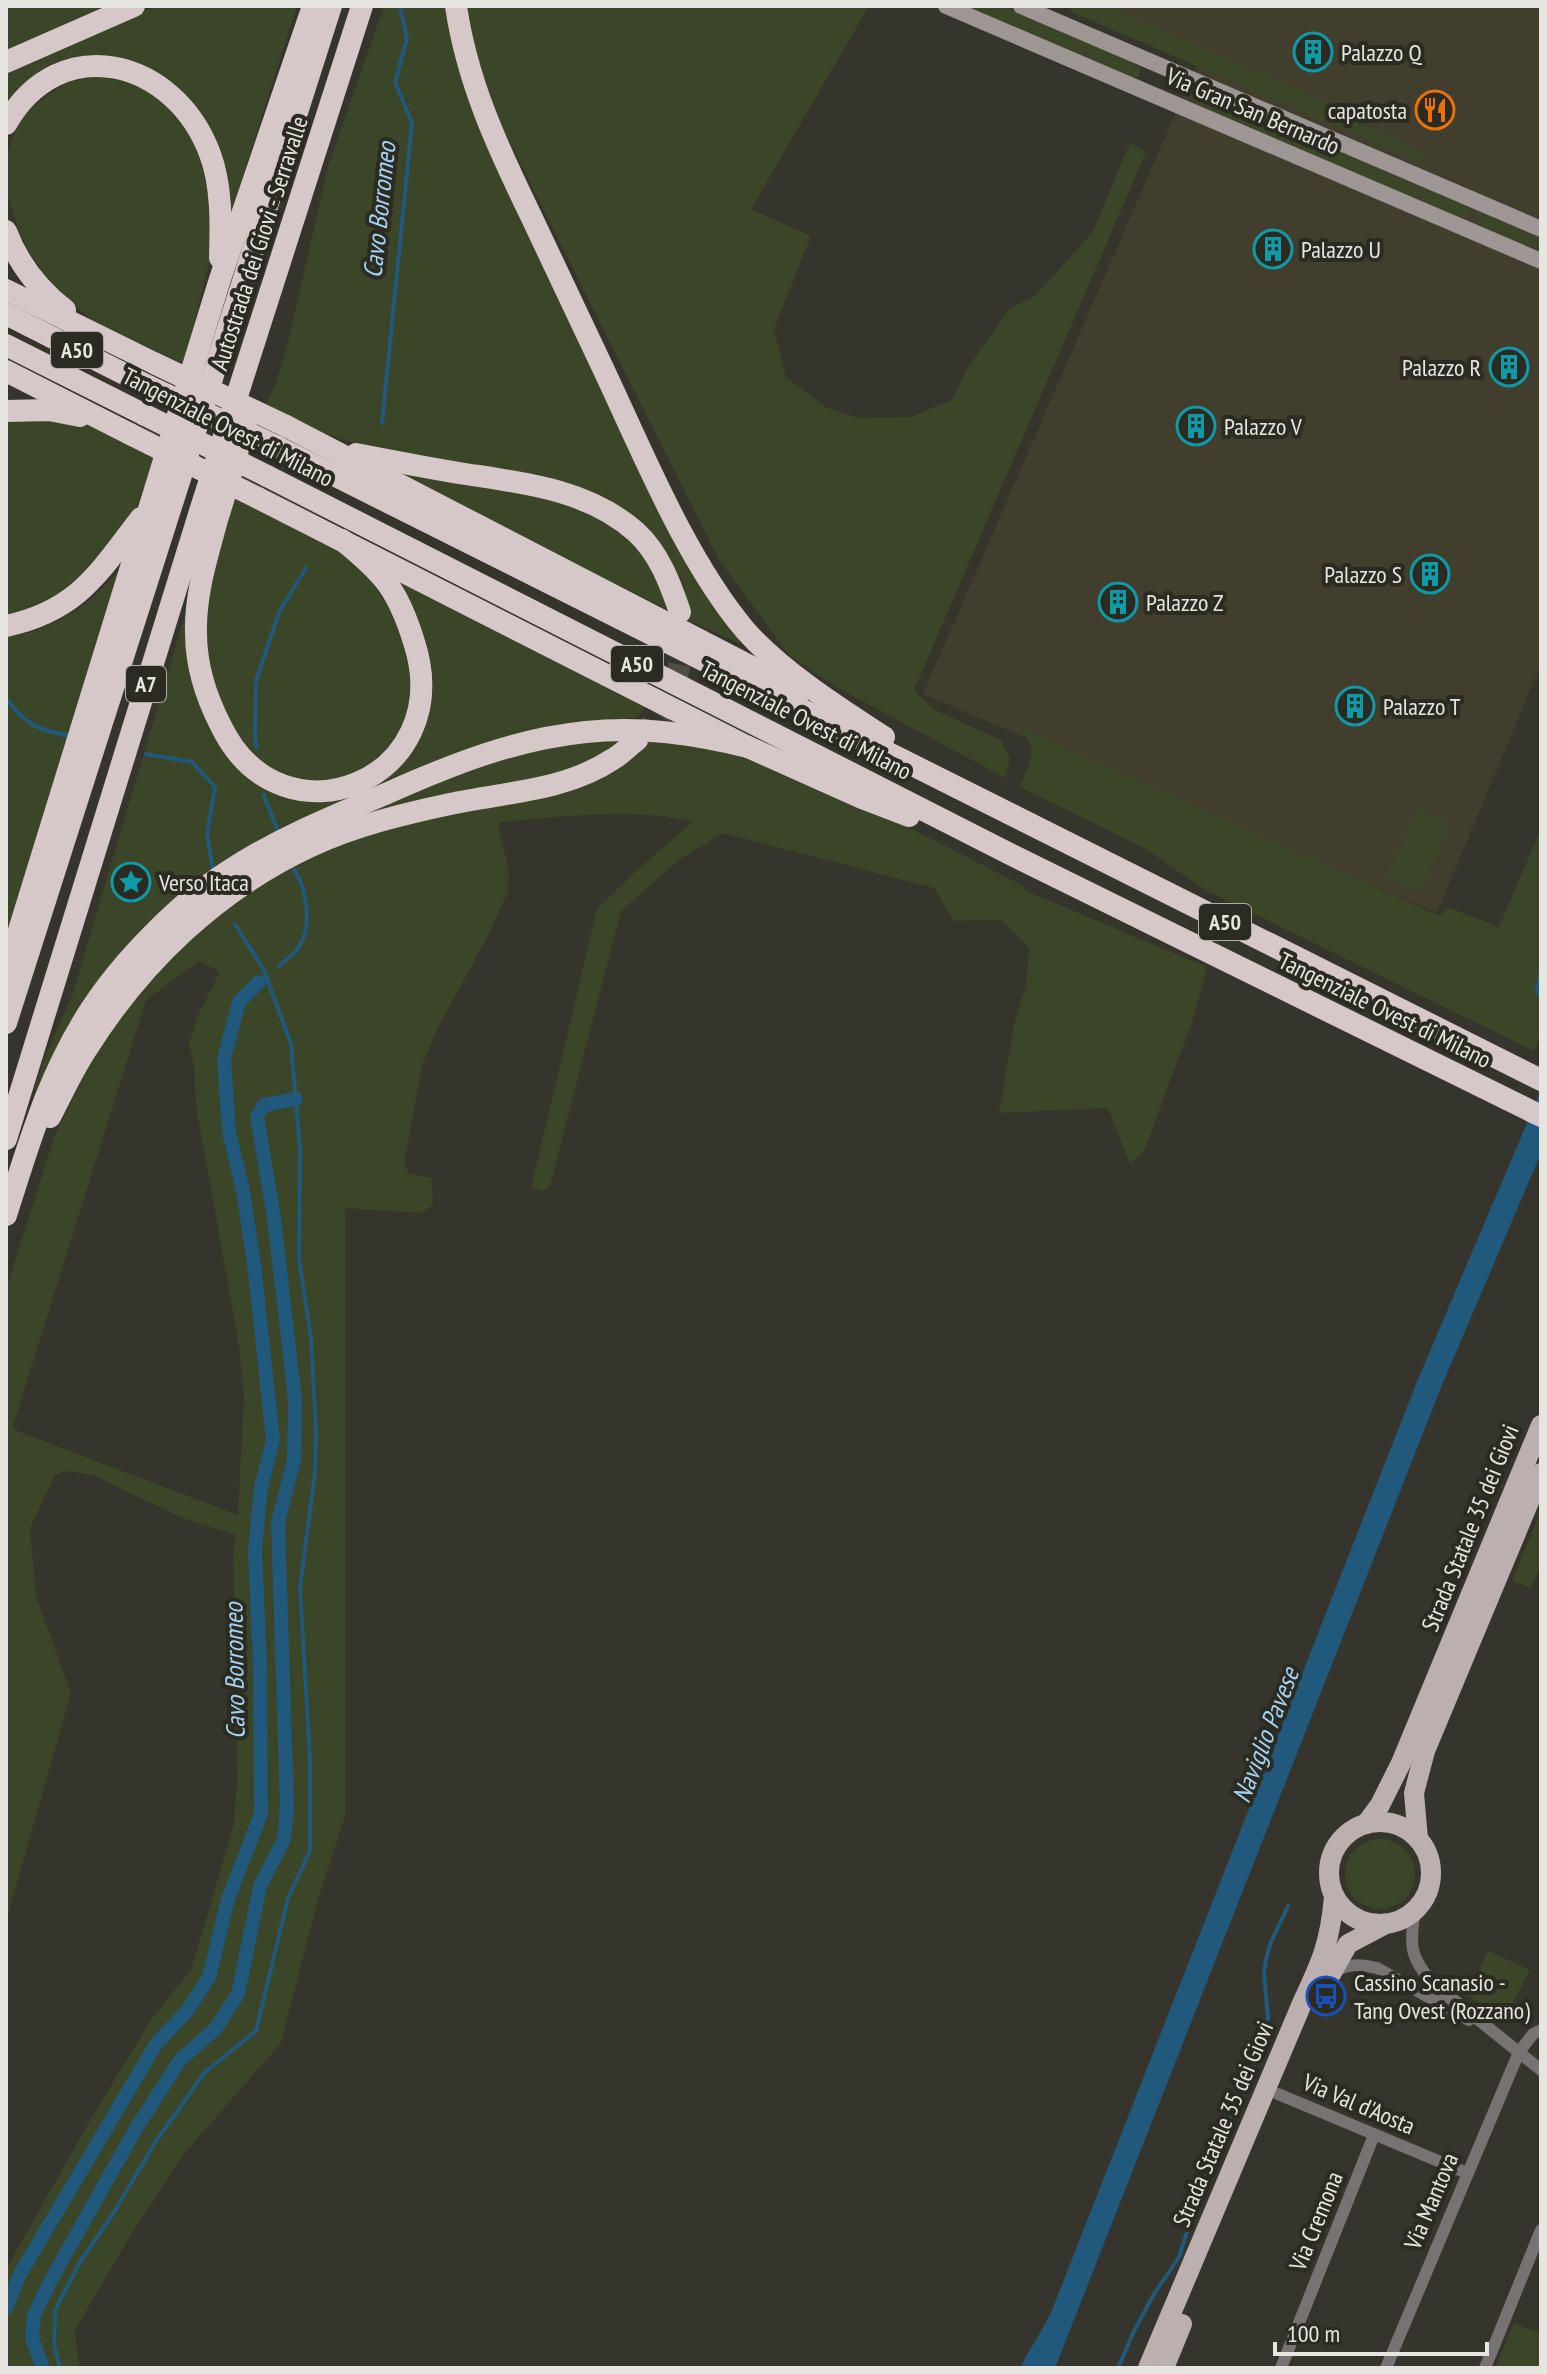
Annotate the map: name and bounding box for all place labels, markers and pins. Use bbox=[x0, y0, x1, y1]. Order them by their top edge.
building icon: Palazzo Q bbox=[1292, 31, 1334, 73]
place label: Palazzo Q bbox=[1341, 37, 1422, 68]
restaurant icon: capatosta bbox=[1414, 89, 1456, 131]
place label: capatosta bbox=[1328, 95, 1407, 126]
building icon: Palazzo U bbox=[1252, 228, 1294, 270]
place label: Palazzo U bbox=[1301, 234, 1381, 265]
building icon: Palazzo R bbox=[1488, 346, 1530, 388]
place label: Palazzo R bbox=[1402, 352, 1481, 383]
building icon: Palazzo V bbox=[1175, 405, 1217, 447]
place label: Palazzo V bbox=[1224, 411, 1303, 442]
building icon: Palazzo S bbox=[1409, 553, 1451, 595]
place label: Palazzo S bbox=[1324, 559, 1402, 590]
building icon: Palazzo Z bbox=[1097, 581, 1139, 623]
place label: Palazzo Z bbox=[1146, 587, 1224, 618]
building icon: Palazzo T bbox=[1334, 685, 1376, 727]
place label: Palazzo T bbox=[1383, 691, 1461, 722]
place icon: Verso Itaca bbox=[110, 861, 152, 903]
place label: Verso Itaca bbox=[158, 867, 249, 898]
place label: Cassino Scanasio - Tang Ovest (Rozzano) bbox=[1354, 1967, 1530, 2026]
bus stop icon: Cassino Scanasio - Tang Ovest (Rozzano) bbox=[1305, 1975, 1347, 2017]

